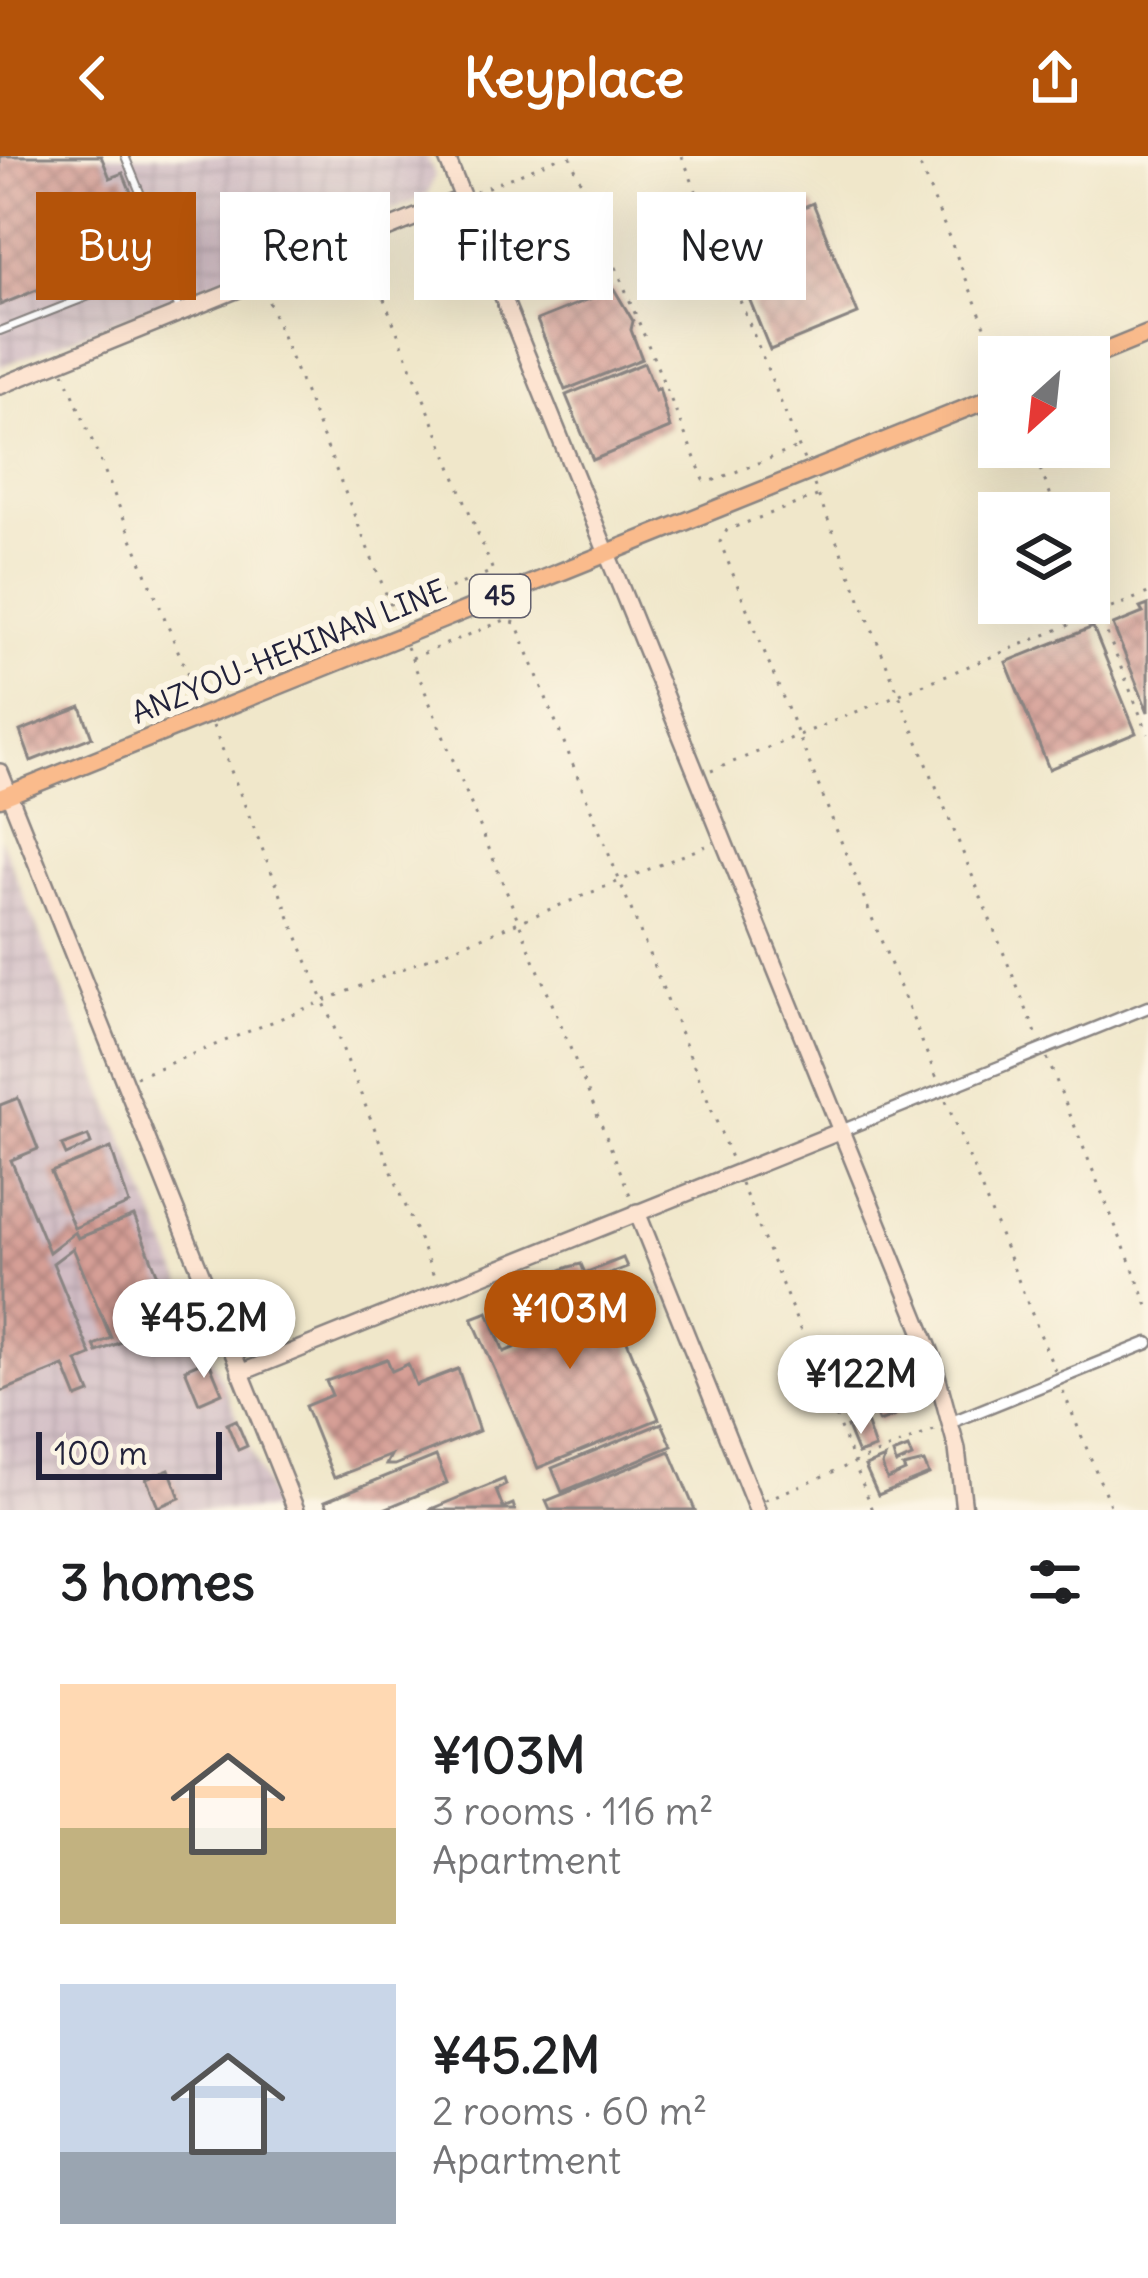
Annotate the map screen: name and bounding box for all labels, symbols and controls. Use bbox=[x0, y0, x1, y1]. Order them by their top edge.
text: Keyplace bbox=[464, 44, 684, 112]
icon: back bbox=[60, 45, 126, 111]
icon: share bbox=[1022, 45, 1088, 111]
chip: Buy bbox=[36, 192, 196, 300]
chip: Rent bbox=[220, 192, 390, 300]
chip: Filters bbox=[414, 192, 613, 300]
chip: New bbox=[637, 192, 806, 300]
north arrow bbox=[978, 336, 1110, 468]
map controls bbox=[978, 336, 1110, 624]
button: layers bbox=[978, 492, 1110, 624]
street label: ANZYOU-HEKINAN LINE bbox=[126, 570, 452, 732]
road number: 45 bbox=[470, 575, 530, 617]
pin: ¥103M bbox=[486, 1270, 654, 1372]
pin: ¥45.2M bbox=[106, 1279, 302, 1381]
text: ¥103M bbox=[511, 1284, 629, 1333]
text: ¥45.2M bbox=[140, 1293, 268, 1342]
pin: ¥122M bbox=[777, 1335, 945, 1437]
text: ¥122M bbox=[805, 1349, 917, 1398]
scale bar bbox=[36, 1426, 222, 1479]
text: 100 m bbox=[54, 1432, 147, 1474]
icon: filters bbox=[1022, 1549, 1088, 1615]
text: 3 homes bbox=[60, 1550, 255, 1614]
text: ¥103M bbox=[432, 1723, 586, 1787]
icon: home bbox=[156, 1732, 300, 1876]
text: 3 rooms · 116 m² bbox=[432, 1787, 714, 1836]
text: Apartment bbox=[432, 1836, 621, 1885]
text: ¥45.2M bbox=[432, 2023, 601, 2087]
icon: home bbox=[156, 2032, 300, 2176]
text: 2 rooms · 60 m² bbox=[432, 2087, 707, 2136]
text: Apartment bbox=[432, 2136, 621, 2185]

